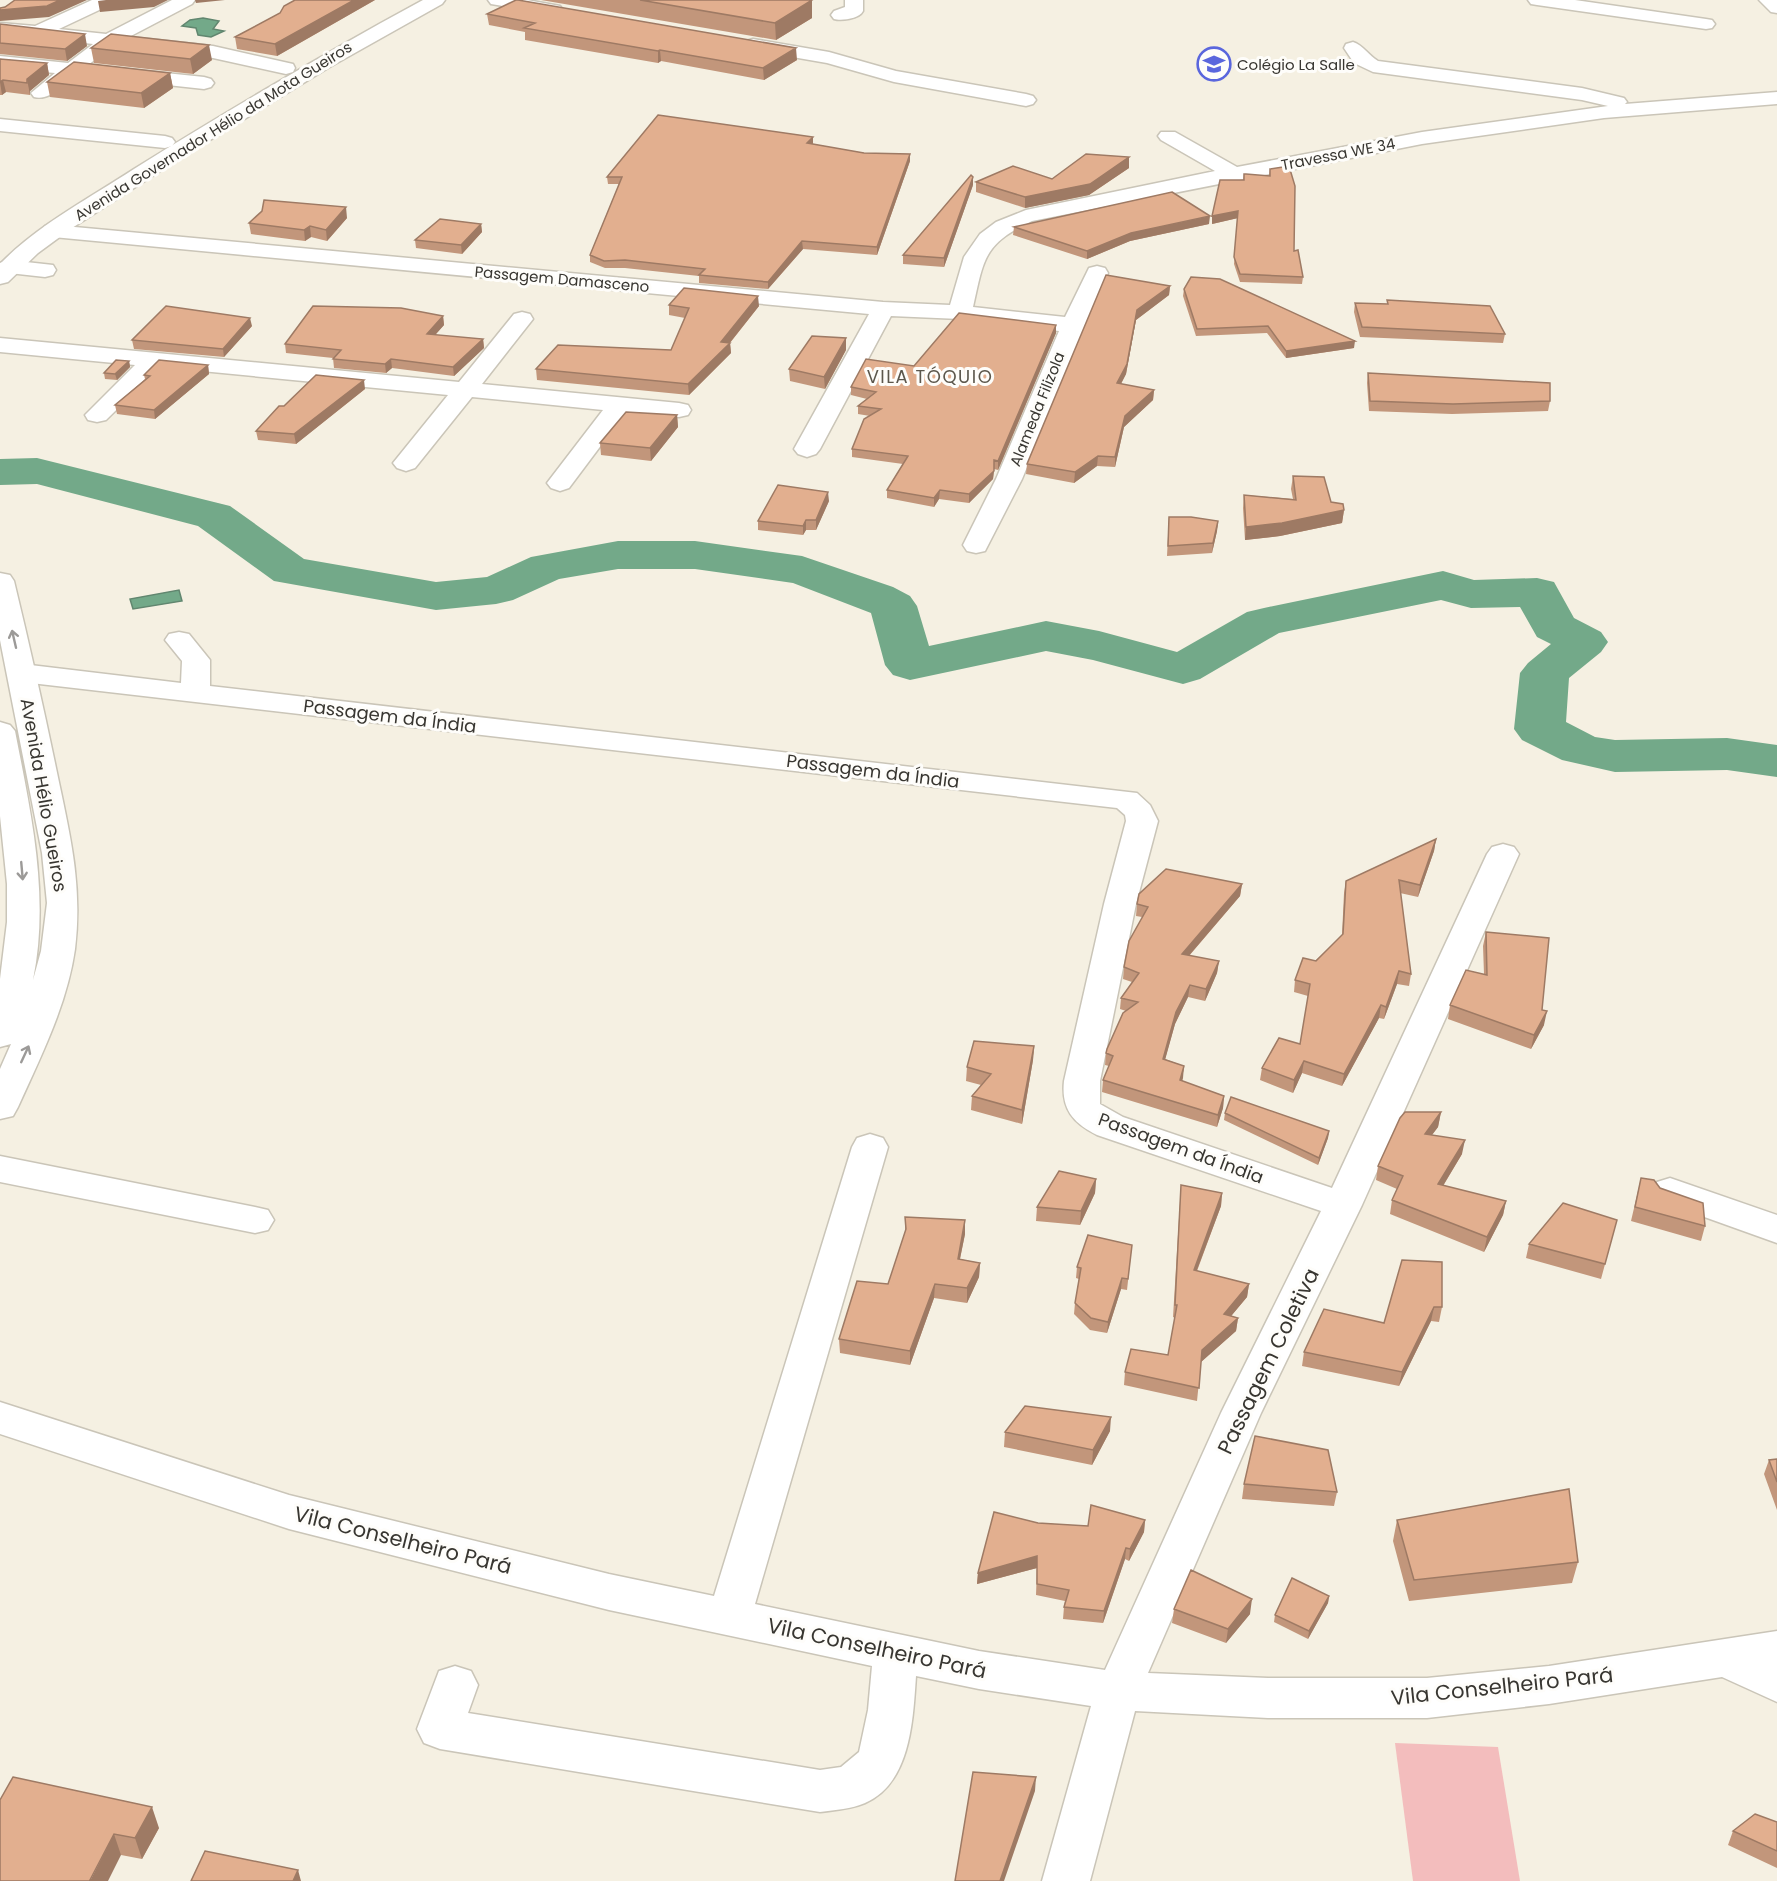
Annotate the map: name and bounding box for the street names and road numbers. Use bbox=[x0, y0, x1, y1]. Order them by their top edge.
street label: Avenida Governador Hélio da Mota Gueiros bbox=[70, 36, 356, 226]
street label: Travessa WE 34 bbox=[1279, 133, 1397, 175]
street label: Passagem Damasceno bbox=[474, 261, 650, 297]
street label: Alameda Filizola bbox=[1004, 349, 1070, 469]
street label: Passagem da Índia bbox=[302, 693, 478, 739]
street label: Avenida Hélio Gueiros bbox=[15, 696, 73, 894]
street label: Passagem da Índia bbox=[785, 748, 961, 794]
street label: Passagem da Índia bbox=[1095, 1106, 1267, 1190]
street label: Passagem Coletiva bbox=[1210, 1263, 1326, 1459]
street label: Vila Conselheiro Pará bbox=[291, 1499, 515, 1581]
street label: Vila Conselheiro Pará bbox=[765, 1611, 989, 1685]
street label: Vila Conselheiro Pará bbox=[1389, 1660, 1615, 1712]

